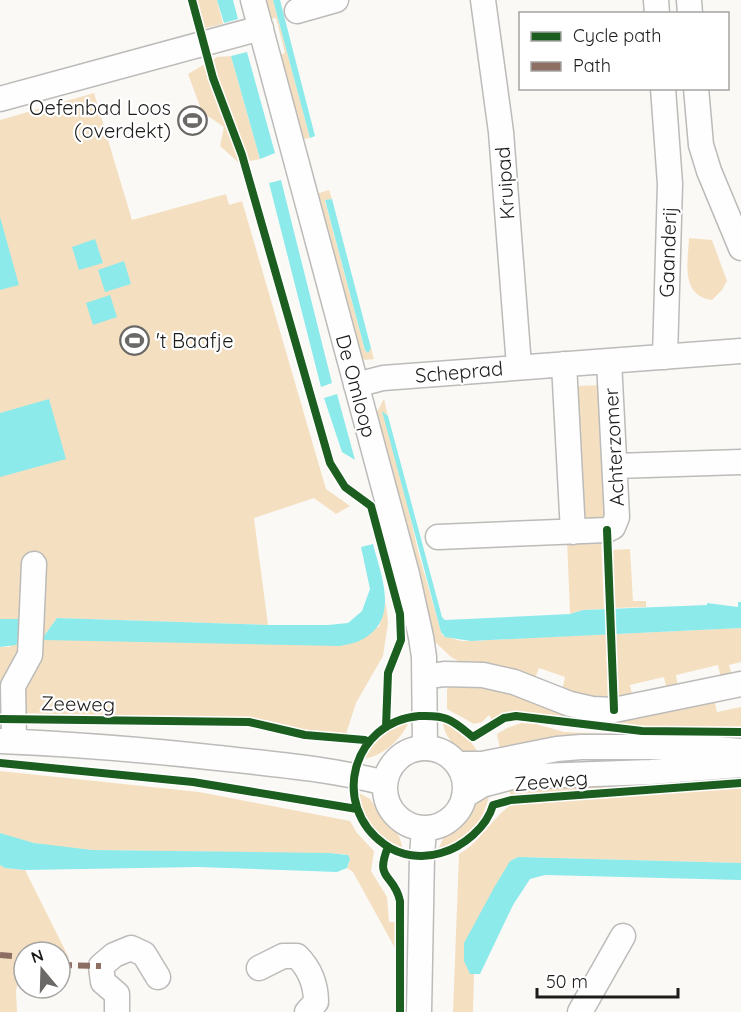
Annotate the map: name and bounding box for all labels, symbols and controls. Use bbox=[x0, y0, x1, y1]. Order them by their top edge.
legend bbox=[519, 12, 729, 90]
text: Cycle path bbox=[573, 24, 661, 47]
text: Path bbox=[573, 54, 611, 77]
place label: Oefenbad Loos (overdekt) bbox=[29, 95, 171, 143]
sports icon: Oefenbad Loos (overdekt) bbox=[176, 104, 208, 136]
street label: Kruipad bbox=[489, 146, 520, 220]
street label: Gaanderij bbox=[653, 206, 682, 298]
sports icon: 't Baafje bbox=[119, 325, 151, 357]
place label: 't Baafje bbox=[156, 328, 233, 353]
street label: De Omloop bbox=[331, 332, 382, 440]
street label: Scheprad bbox=[414, 355, 504, 388]
street label: Achterzomer bbox=[598, 387, 629, 507]
street label: Zeeweg bbox=[41, 690, 115, 717]
street label: Zeeweg bbox=[513, 765, 589, 796]
north arrow bbox=[12, 940, 72, 1000]
text: N bbox=[28, 944, 46, 967]
scale bar bbox=[537, 961, 678, 999]
text: 50 m bbox=[546, 970, 588, 993]

